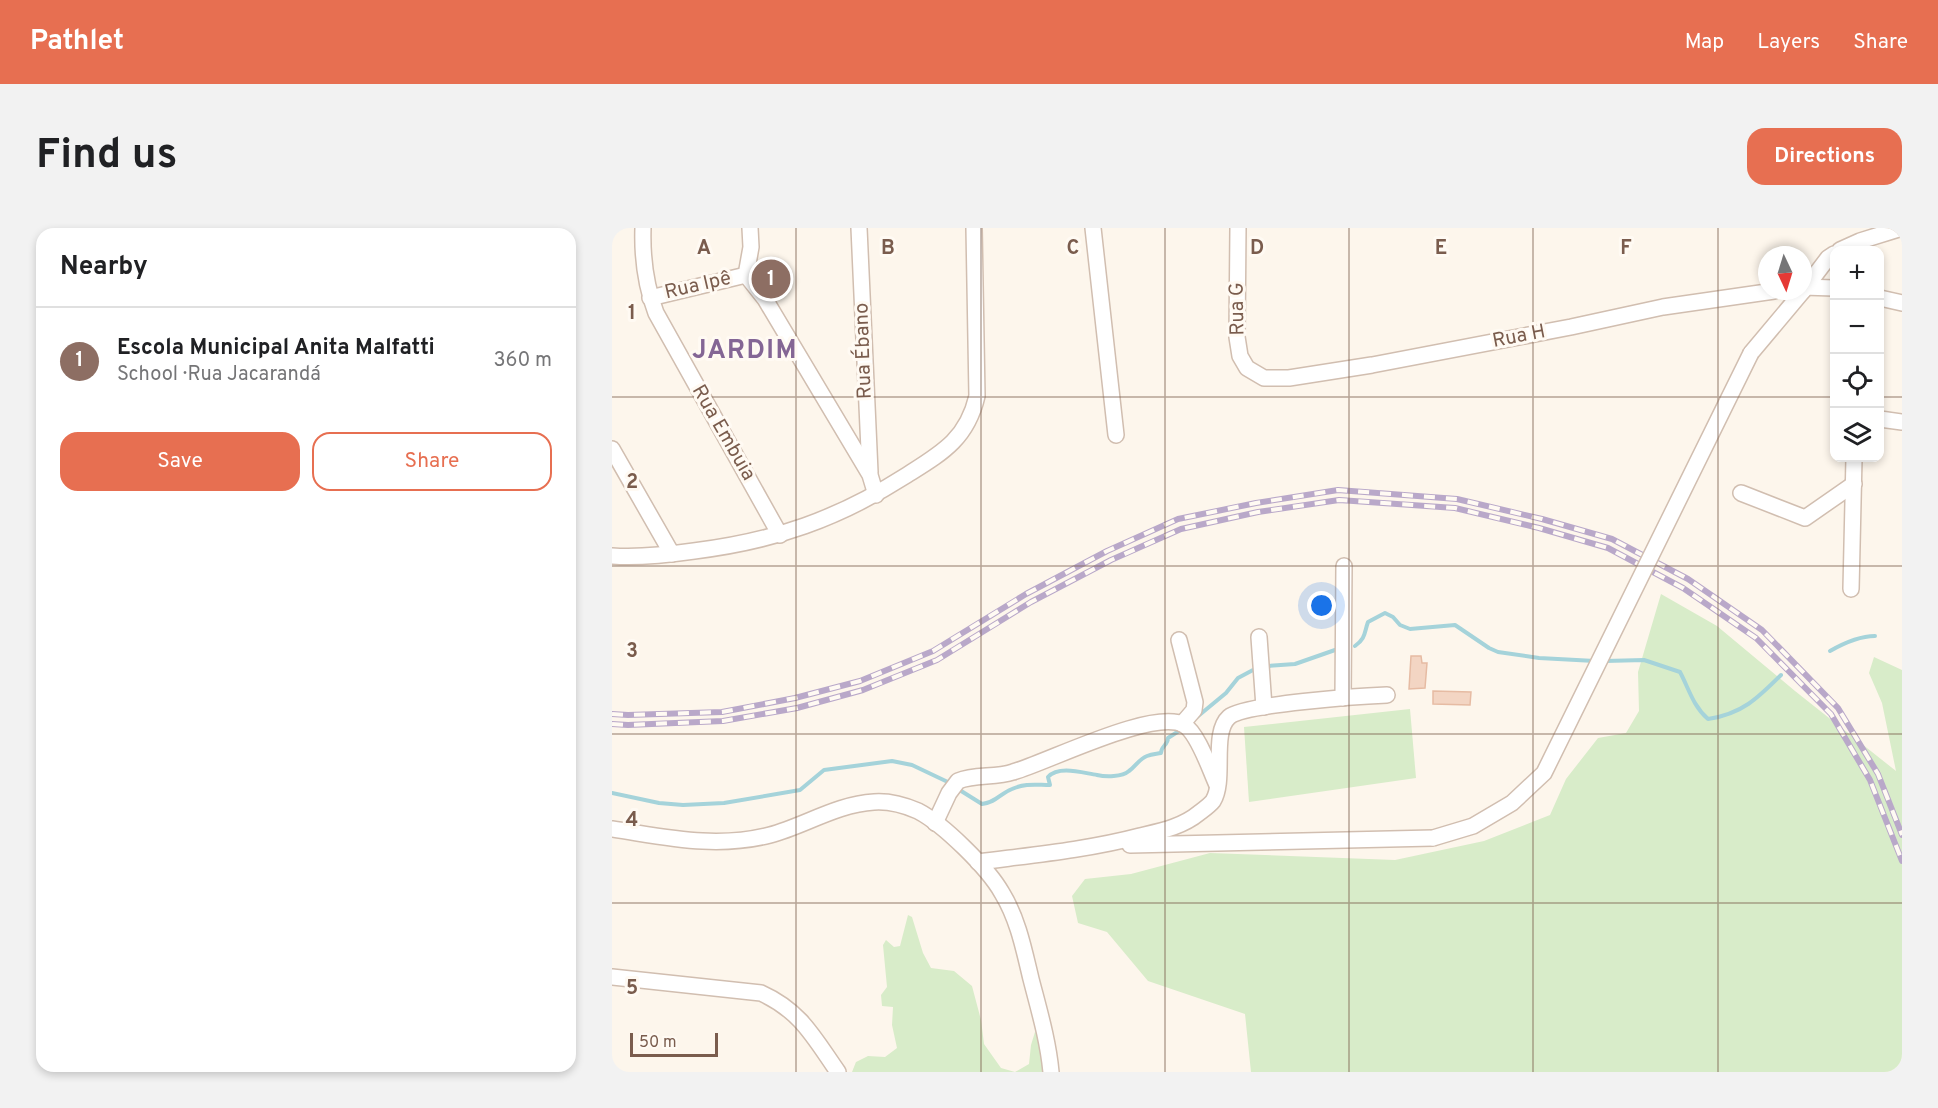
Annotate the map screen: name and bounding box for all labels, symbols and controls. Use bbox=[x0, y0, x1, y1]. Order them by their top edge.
text: Pathlet bbox=[30, 24, 124, 60]
text: Map bbox=[1685, 29, 1724, 56]
text: Layers bbox=[1757, 29, 1820, 56]
text: Share bbox=[1853, 29, 1908, 56]
button: Directions bbox=[1747, 128, 1902, 185]
text: Find us bbox=[36, 130, 177, 183]
text: A bbox=[697, 236, 711, 262]
text: B bbox=[881, 236, 895, 262]
text: C bbox=[1067, 236, 1079, 262]
text: D bbox=[1250, 236, 1264, 262]
text: E bbox=[1435, 236, 1447, 262]
text: F bbox=[1620, 236, 1632, 262]
north arrow bbox=[1758, 246, 1812, 300]
map controls bbox=[1830, 246, 1884, 462]
button: + bbox=[1830, 246, 1884, 300]
text: Nearby bbox=[60, 251, 148, 284]
pin: 1 bbox=[752, 256, 790, 302]
street label: Rua Ipê bbox=[662, 266, 734, 306]
street label: Rua G bbox=[1225, 282, 1251, 336]
button: − bbox=[1830, 300, 1884, 354]
text: 1 bbox=[628, 301, 636, 327]
street label: Rua Ébano bbox=[847, 302, 879, 400]
street label: Rua H bbox=[1490, 319, 1548, 355]
text: Escola Municipal Anita Malfatti bbox=[117, 335, 435, 362]
district label: JARDIM bbox=[692, 335, 798, 368]
text: 1 bbox=[76, 348, 84, 374]
text: 360 m bbox=[494, 348, 552, 374]
button: locate bbox=[1830, 354, 1884, 408]
text: School · Rua Jacarandá bbox=[117, 362, 321, 388]
street label: Rua Embuia bbox=[685, 380, 761, 486]
button: layers bbox=[1830, 408, 1884, 462]
button: Save bbox=[60, 432, 300, 491]
button: Share bbox=[312, 432, 552, 491]
text: 2 bbox=[626, 470, 638, 496]
your location bbox=[1307, 591, 1336, 620]
text: 3 bbox=[626, 639, 638, 665]
text: 4 bbox=[626, 808, 638, 834]
text: 5 bbox=[626, 976, 638, 1002]
scale bar bbox=[630, 1030, 718, 1058]
text: 50 m bbox=[639, 1033, 677, 1053]

